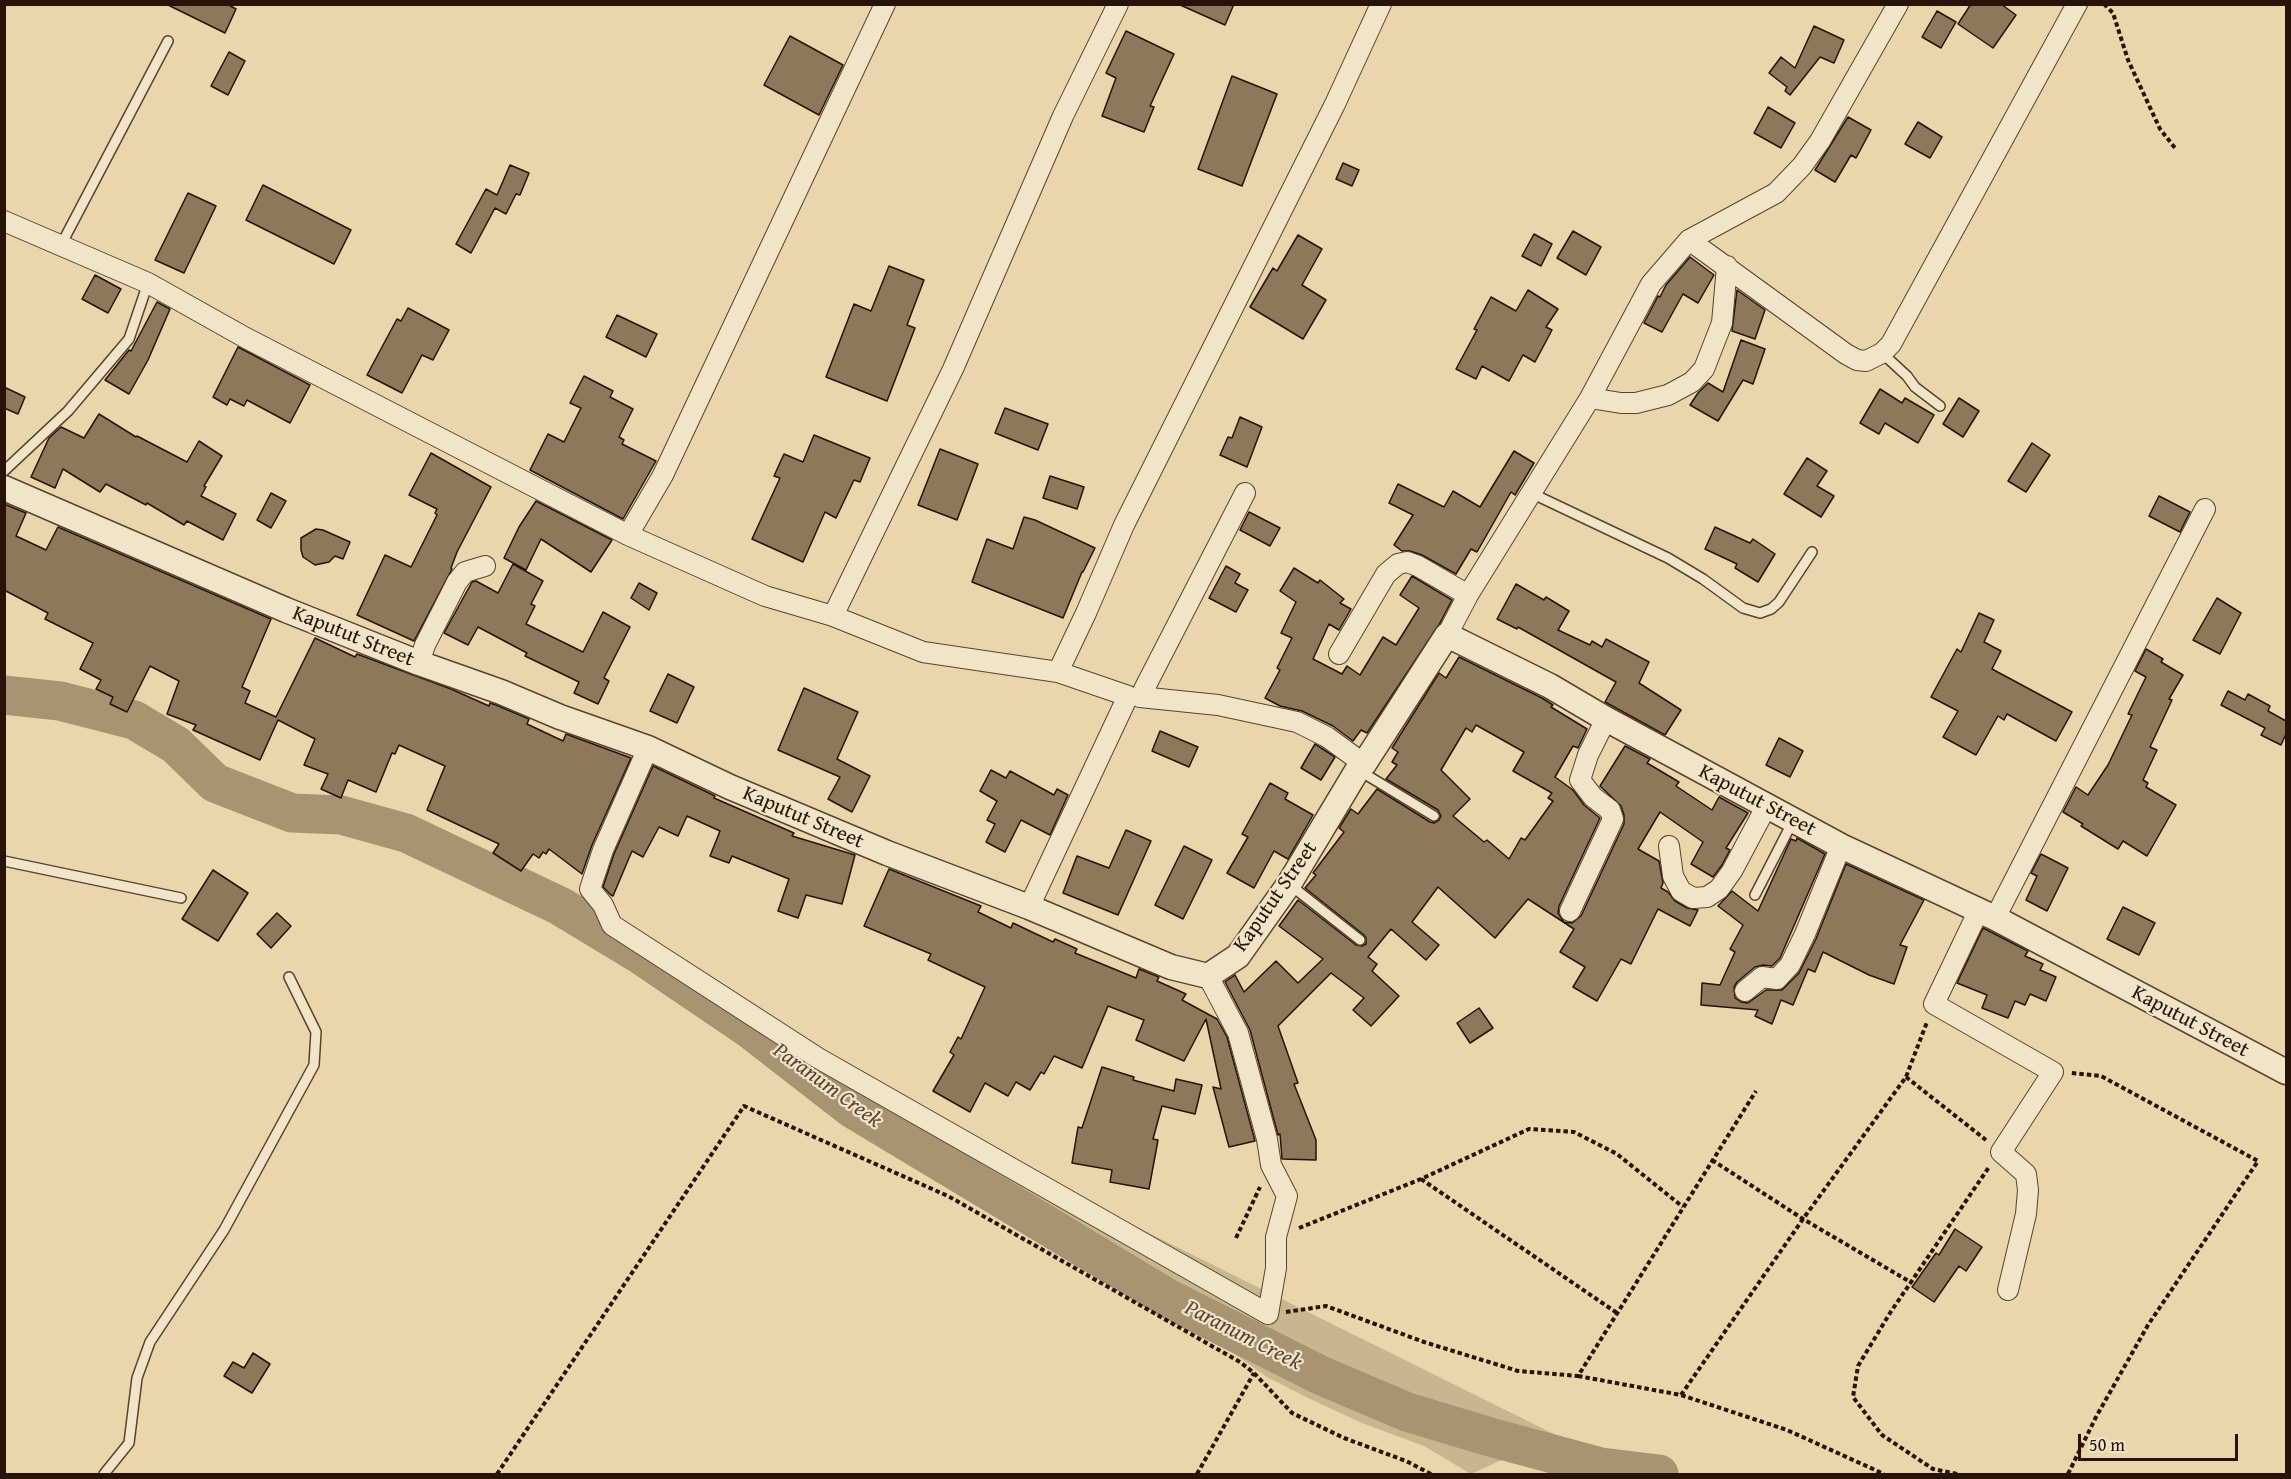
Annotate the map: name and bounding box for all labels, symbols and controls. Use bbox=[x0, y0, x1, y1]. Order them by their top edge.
street label: Kaputut Street bbox=[288, 601, 418, 673]
street label: Kaputut Street bbox=[1694, 760, 1820, 842]
street label: Kaputut Street bbox=[739, 781, 867, 855]
street label: Kaputut Street bbox=[1229, 837, 1323, 957]
street label: Kaputut Street bbox=[2127, 981, 2253, 1063]
water label: Paranum Creek bbox=[768, 1038, 886, 1134]
water label: Paranum Creek bbox=[1180, 1295, 1306, 1377]
scale bar bbox=[2081, 1422, 2242, 1460]
text: 50 m bbox=[2089, 1431, 2125, 1458]

